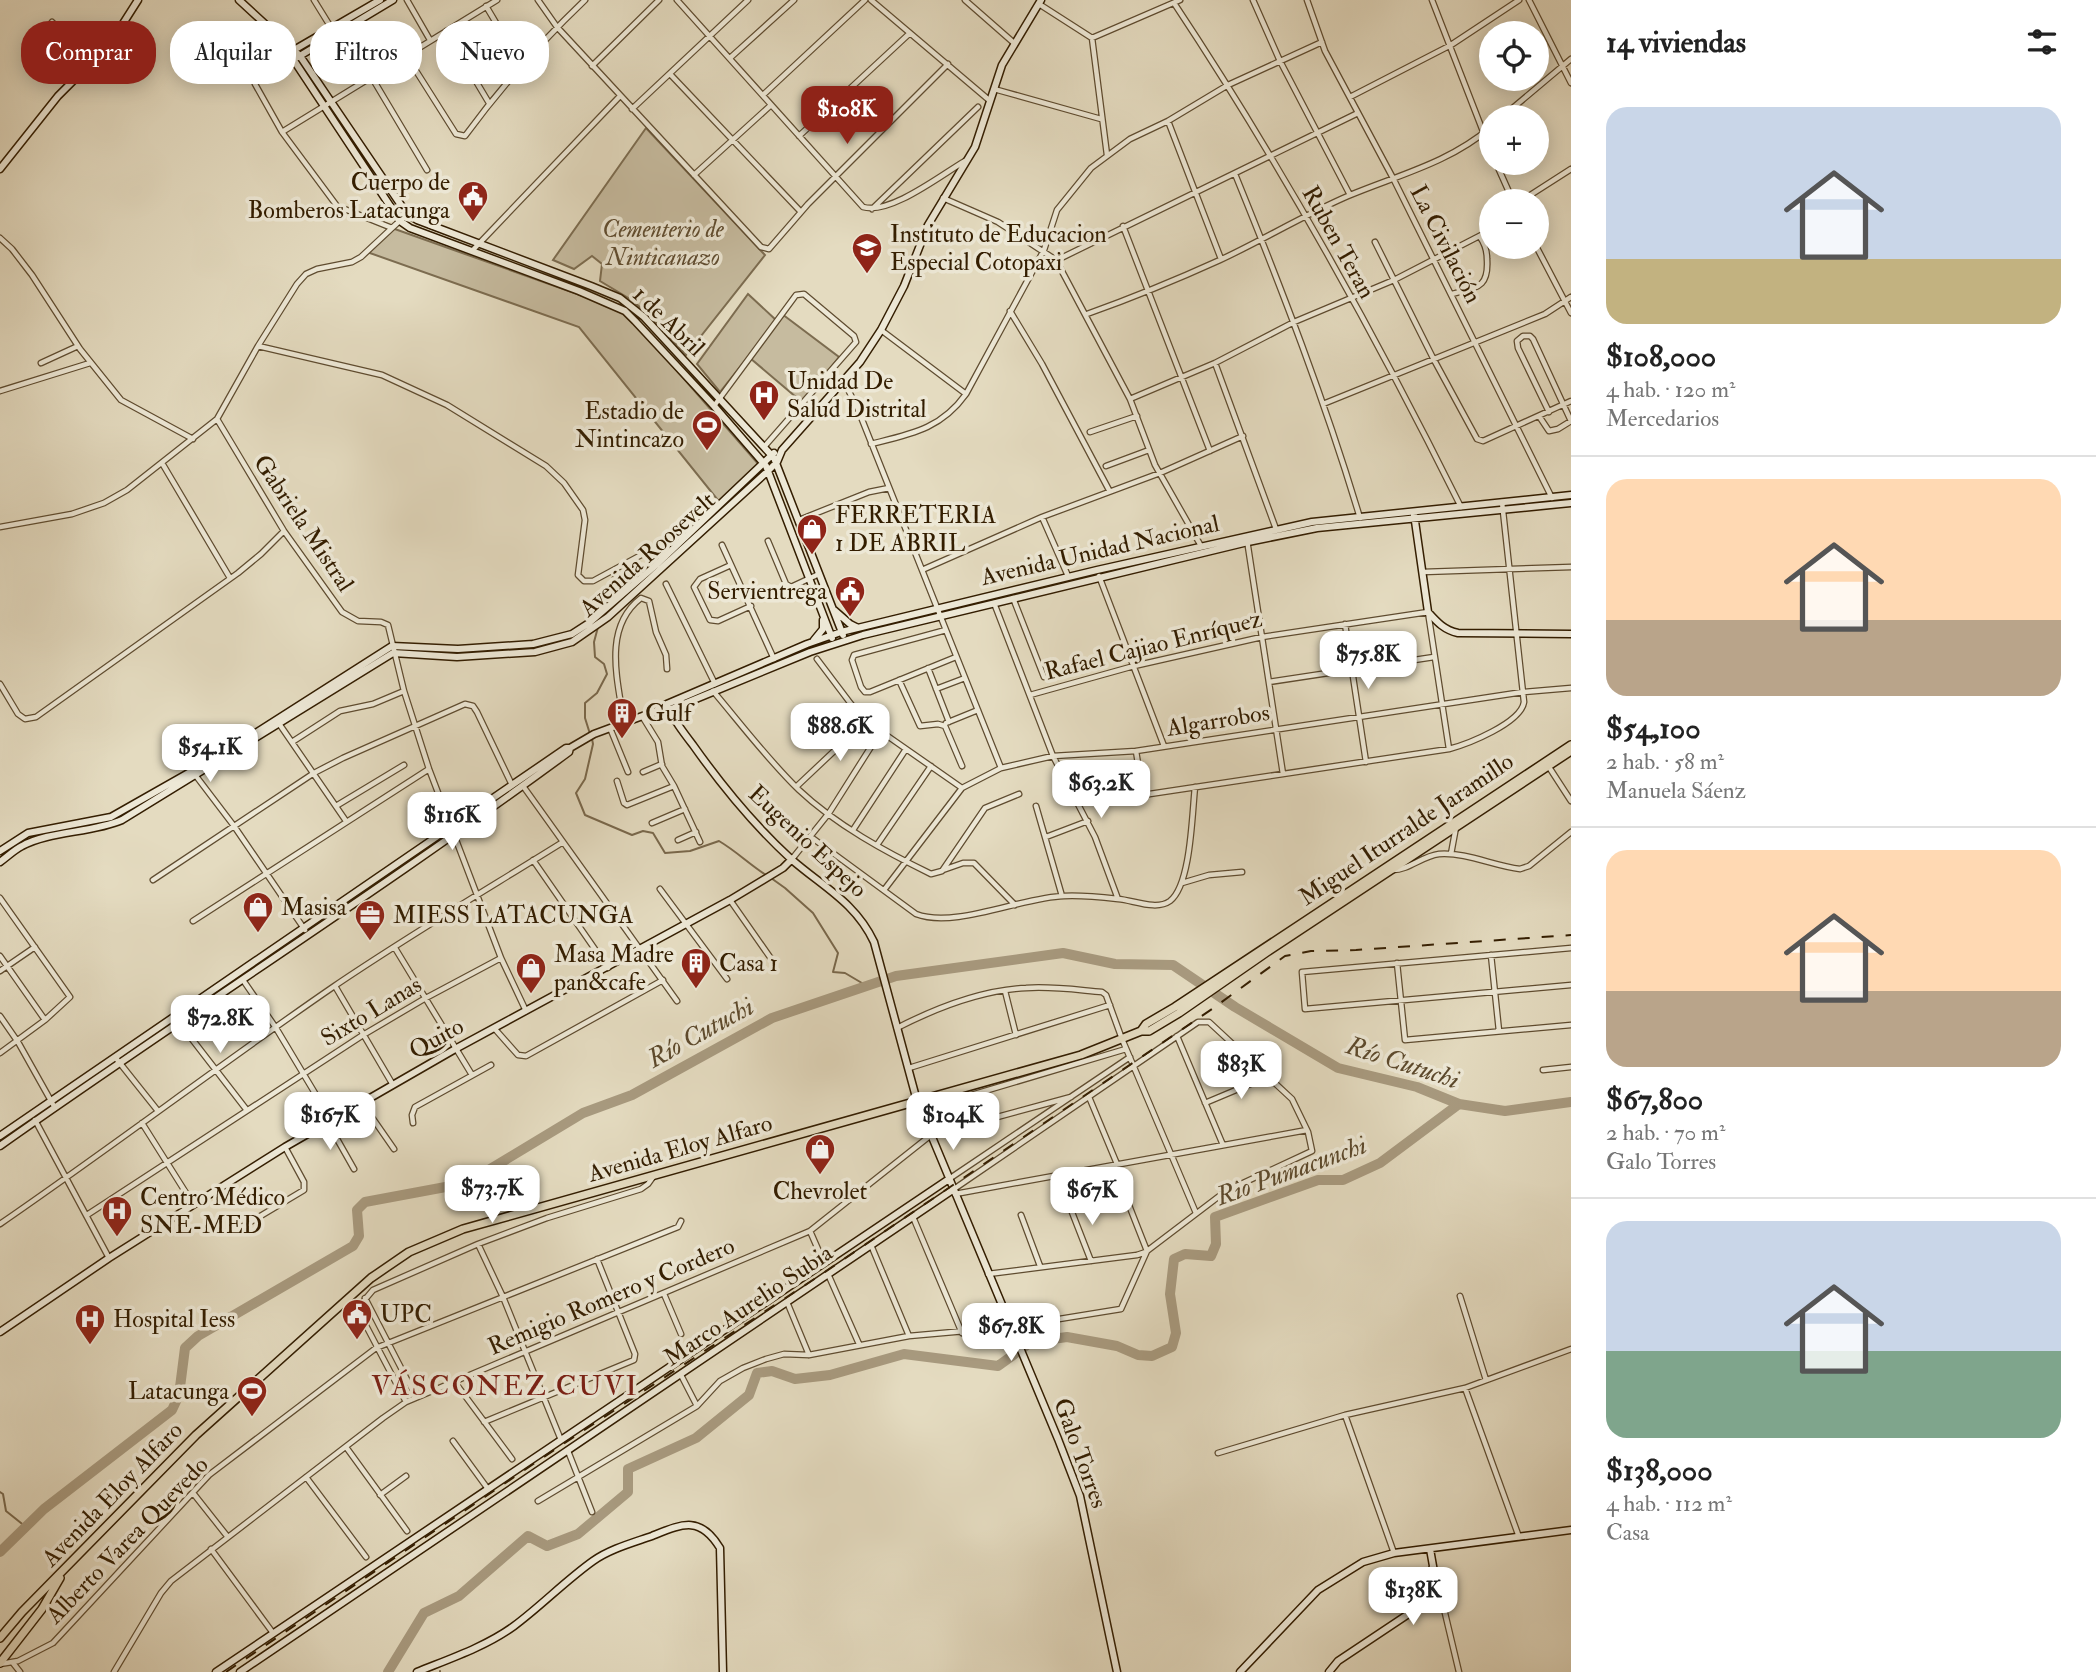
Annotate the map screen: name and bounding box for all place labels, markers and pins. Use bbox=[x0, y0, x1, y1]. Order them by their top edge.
pin: $108K bbox=[798, 86, 896, 146]
place label: Cuerpo de Bomberos Latacunga bbox=[248, 167, 451, 226]
public building icon: Cuerpo de Bomberos Latacunga bbox=[456, 179, 490, 223]
place label: Instituto de Educacion Especial Cotopaxi bbox=[890, 219, 1107, 278]
school or university icon: Instituto de Educacion Especial Cotopaxi bbox=[850, 231, 884, 275]
place label: Unidad De Salud Distrital bbox=[787, 366, 926, 425]
hospital icon: Unidad De Salud Distrital bbox=[747, 378, 781, 422]
place label: Estadio de Nintincazo bbox=[575, 396, 684, 455]
sports icon: Estadio de Nintincazo bbox=[690, 408, 724, 452]
place label: FERRETERIA 1 DE ABRIL bbox=[835, 500, 996, 559]
shop icon: FERRETERIA 1 DE ABRIL bbox=[795, 512, 829, 556]
public building icon: Servientrega bbox=[833, 574, 867, 618]
place label: Servientrega bbox=[707, 576, 828, 607]
pin: $75.8K bbox=[1311, 632, 1425, 691]
building icon: Gulf bbox=[605, 696, 639, 740]
place label: Gulf bbox=[645, 698, 695, 729]
pin: $88.6K bbox=[783, 704, 897, 763]
pin: $54.1K bbox=[153, 724, 267, 784]
pin: $63.2K bbox=[1044, 760, 1158, 820]
pin: $116K bbox=[403, 792, 501, 852]
shop icon: Masisa bbox=[241, 890, 275, 934]
place label: Masisa bbox=[281, 892, 348, 923]
office icon: MIESS LATACUNGA bbox=[353, 898, 387, 942]
place label: MIESS LATACUNGA bbox=[393, 900, 634, 931]
place label: Masa Madre pan&cafe bbox=[553, 939, 674, 998]
building icon: Casa 1 bbox=[679, 946, 713, 990]
place label: Casa 1 bbox=[719, 948, 778, 979]
shop icon: Masa Madre pan&cafe bbox=[514, 951, 548, 995]
pin: $72.8K bbox=[163, 996, 277, 1055]
pin: $83K bbox=[1200, 1042, 1282, 1101]
pin: $167K bbox=[281, 1092, 379, 1152]
pin: $104K bbox=[904, 1092, 1002, 1152]
shop icon: Chevrolet bbox=[803, 1132, 837, 1176]
pin: $73.7K bbox=[435, 1166, 549, 1225]
pin: $67K bbox=[1051, 1168, 1133, 1227]
place label: Chevrolet bbox=[773, 1176, 868, 1207]
place label: Centro Médico SNE-MED bbox=[140, 1182, 285, 1241]
hospital icon: Centro Médico SNE-MED bbox=[100, 1194, 134, 1238]
public building icon: UPC bbox=[340, 1297, 374, 1341]
place label: UPC bbox=[380, 1299, 432, 1330]
hospital icon: Hospital Iess bbox=[73, 1302, 107, 1346]
place label: Hospital Iess bbox=[113, 1304, 235, 1335]
pin: $67.8K bbox=[954, 1304, 1068, 1363]
sports icon: Latacunga bbox=[235, 1374, 269, 1418]
place label: Latacunga bbox=[128, 1376, 230, 1407]
pin: $138K bbox=[1364, 1568, 1462, 1627]

